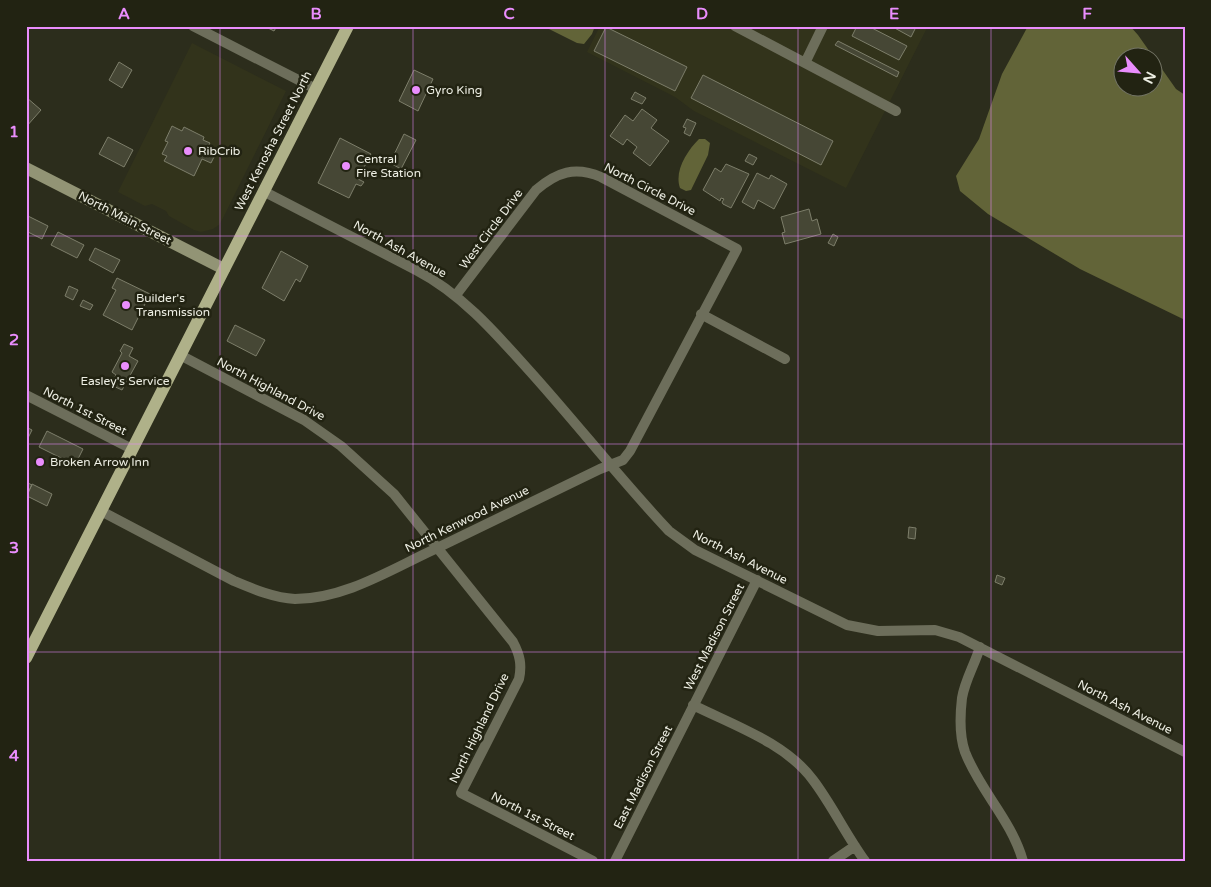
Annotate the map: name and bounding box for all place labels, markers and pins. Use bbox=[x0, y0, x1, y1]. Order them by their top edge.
place label: Gyro King bbox=[426, 83, 482, 97]
marker: Gyro King bbox=[410, 84, 422, 96]
place label: RibCrib bbox=[198, 144, 240, 158]
marker: RibCrib bbox=[182, 145, 194, 157]
place label: Central Fire Station bbox=[356, 152, 421, 180]
marker: Central Fire Station bbox=[340, 160, 352, 172]
place label: Builder's Transmission bbox=[136, 291, 210, 319]
marker: Builder's Transmission bbox=[120, 299, 132, 311]
marker: Easley's Service bbox=[119, 360, 131, 372]
place label: Easley's Service bbox=[80, 374, 170, 388]
place label: Broken Arrow Inn bbox=[50, 455, 149, 469]
marker: Broken Arrow Inn bbox=[34, 456, 46, 468]

